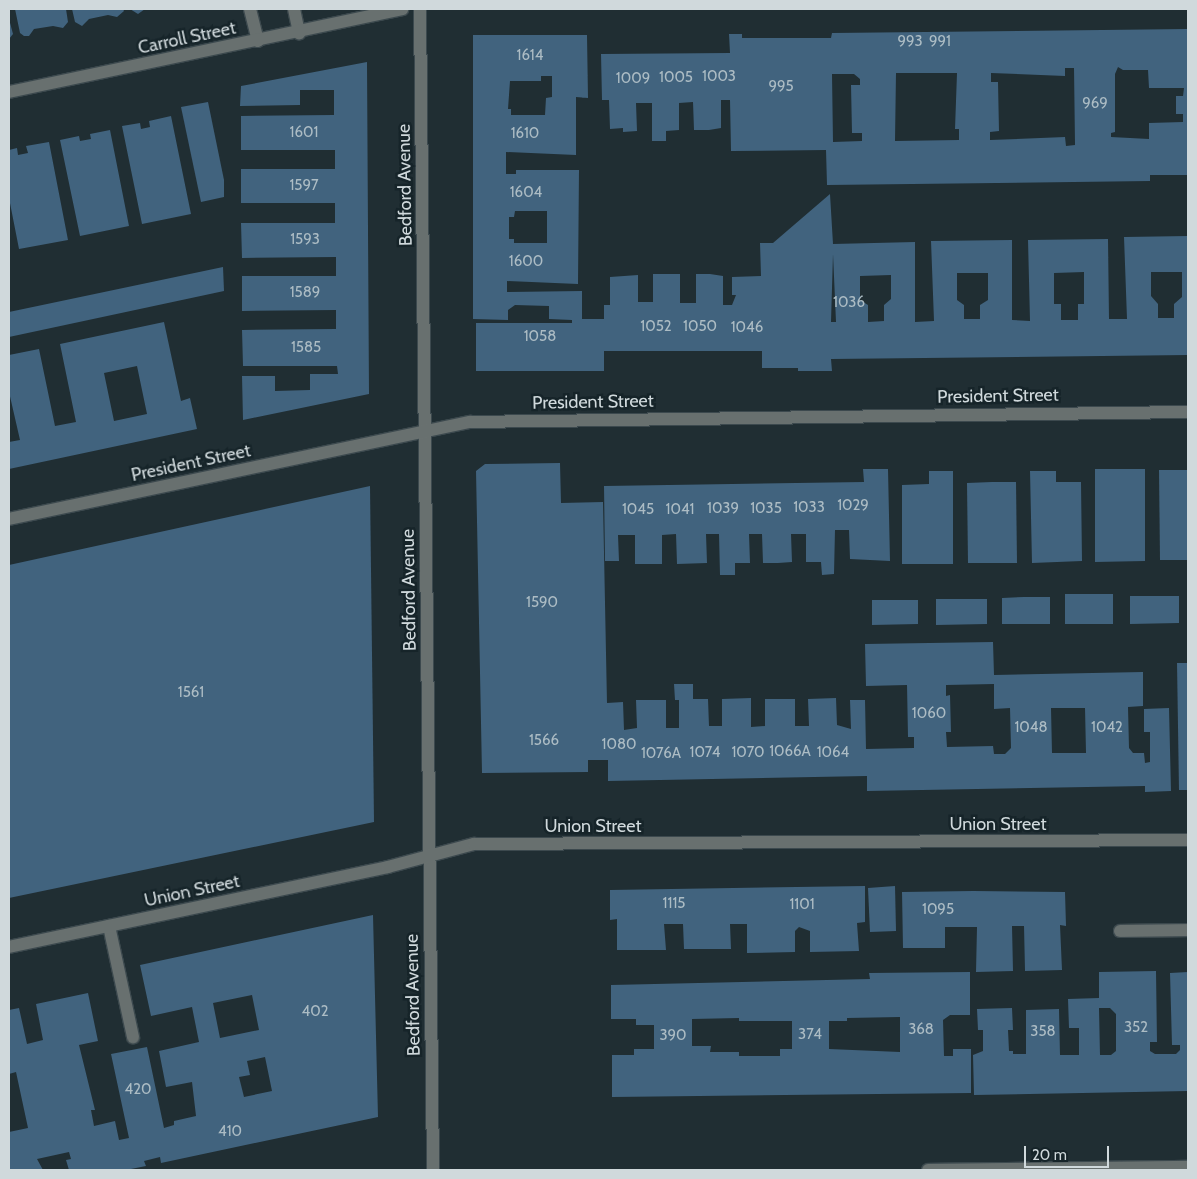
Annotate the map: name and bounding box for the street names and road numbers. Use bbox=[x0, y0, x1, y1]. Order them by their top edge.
street label: Carroll Street bbox=[136, 17, 238, 59]
street label: Bedford Avenue bbox=[393, 124, 417, 246]
street label: President Street bbox=[937, 384, 1059, 408]
street label: President Street bbox=[532, 390, 654, 414]
street label: President Street bbox=[129, 440, 253, 486]
street label: Bedford Avenue bbox=[397, 529, 421, 651]
street label: Union Street bbox=[950, 813, 1046, 835]
street label: Union Street bbox=[545, 815, 641, 837]
street label: Union Street bbox=[142, 870, 242, 912]
street label: Bedford Avenue bbox=[401, 934, 425, 1056]

